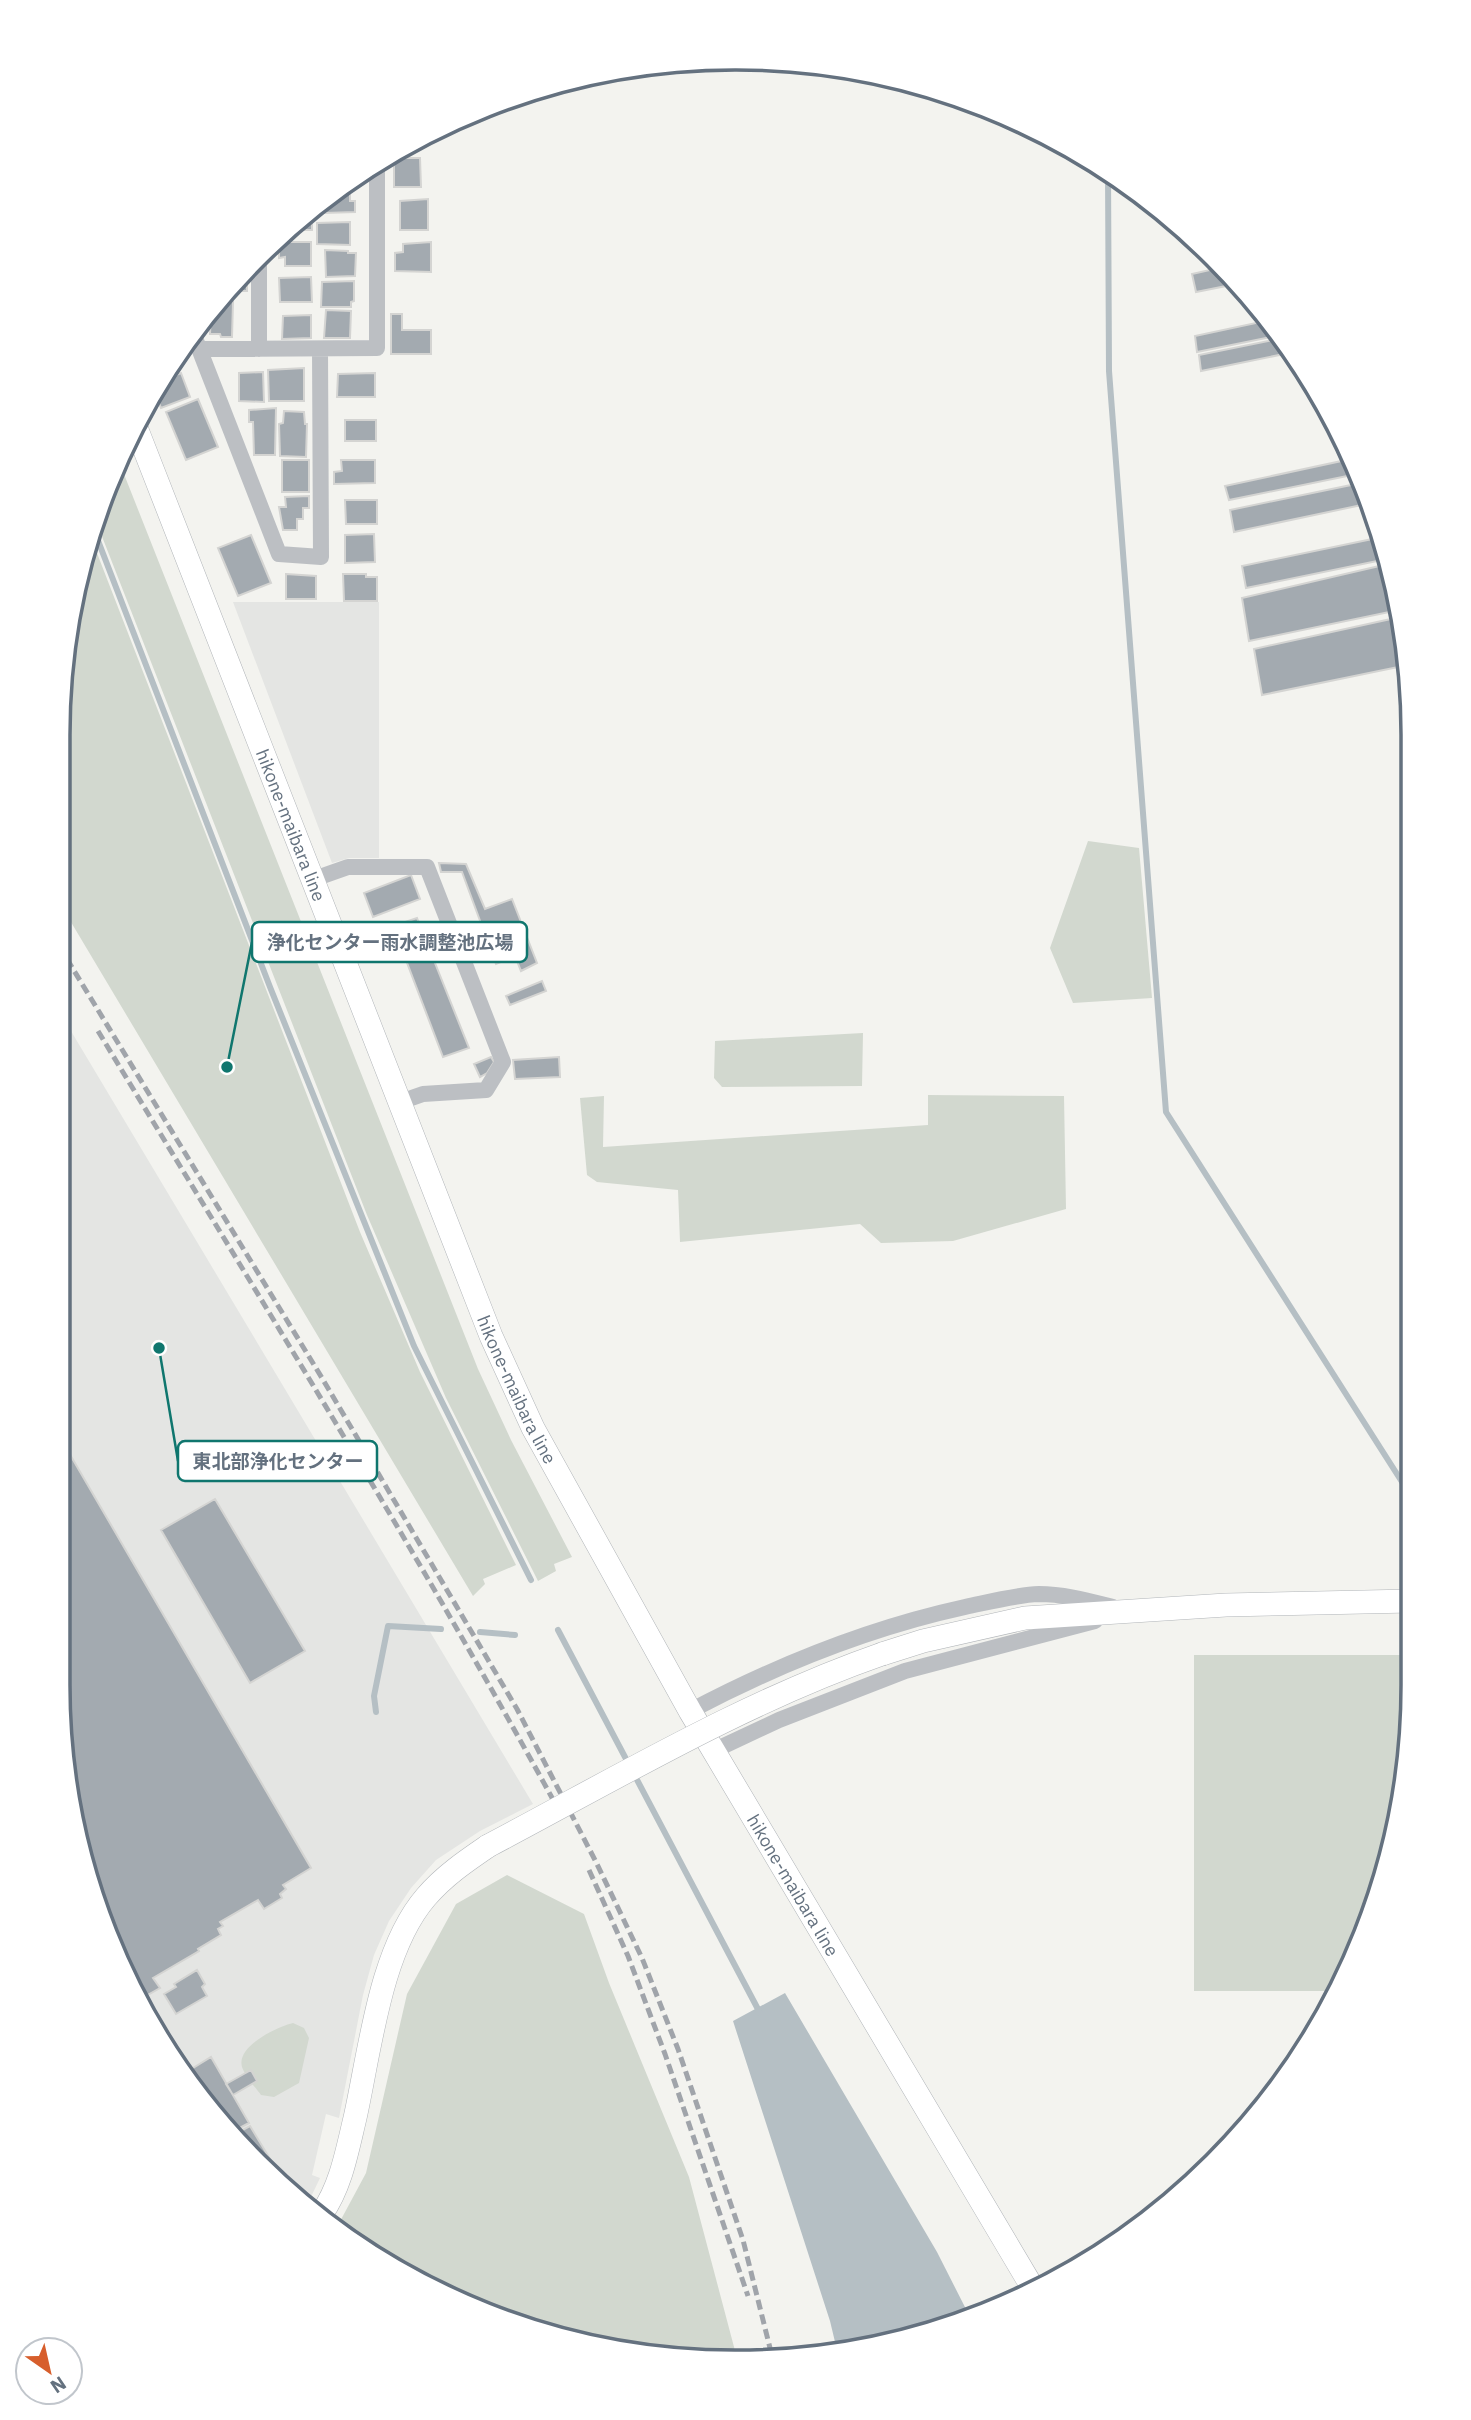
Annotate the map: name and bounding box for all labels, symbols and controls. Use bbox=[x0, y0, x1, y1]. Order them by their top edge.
street label: hikone-maibara line bbox=[251, 746, 331, 904]
callout: 浄化センター雨水調整池広場 bbox=[252, 922, 527, 962]
text: 浄化センター雨水調整池広場 bbox=[266, 930, 514, 954]
street label: hikone-maibara line bbox=[473, 1312, 562, 1468]
callout: 東北部浄化センター bbox=[178, 1441, 377, 1481]
text: 東北部浄化センター bbox=[192, 1449, 364, 1473]
street label: hikone-maibara line bbox=[742, 1810, 845, 1960]
north arrow bbox=[14, 2336, 84, 2406]
text: N bbox=[46, 2371, 71, 2399]

